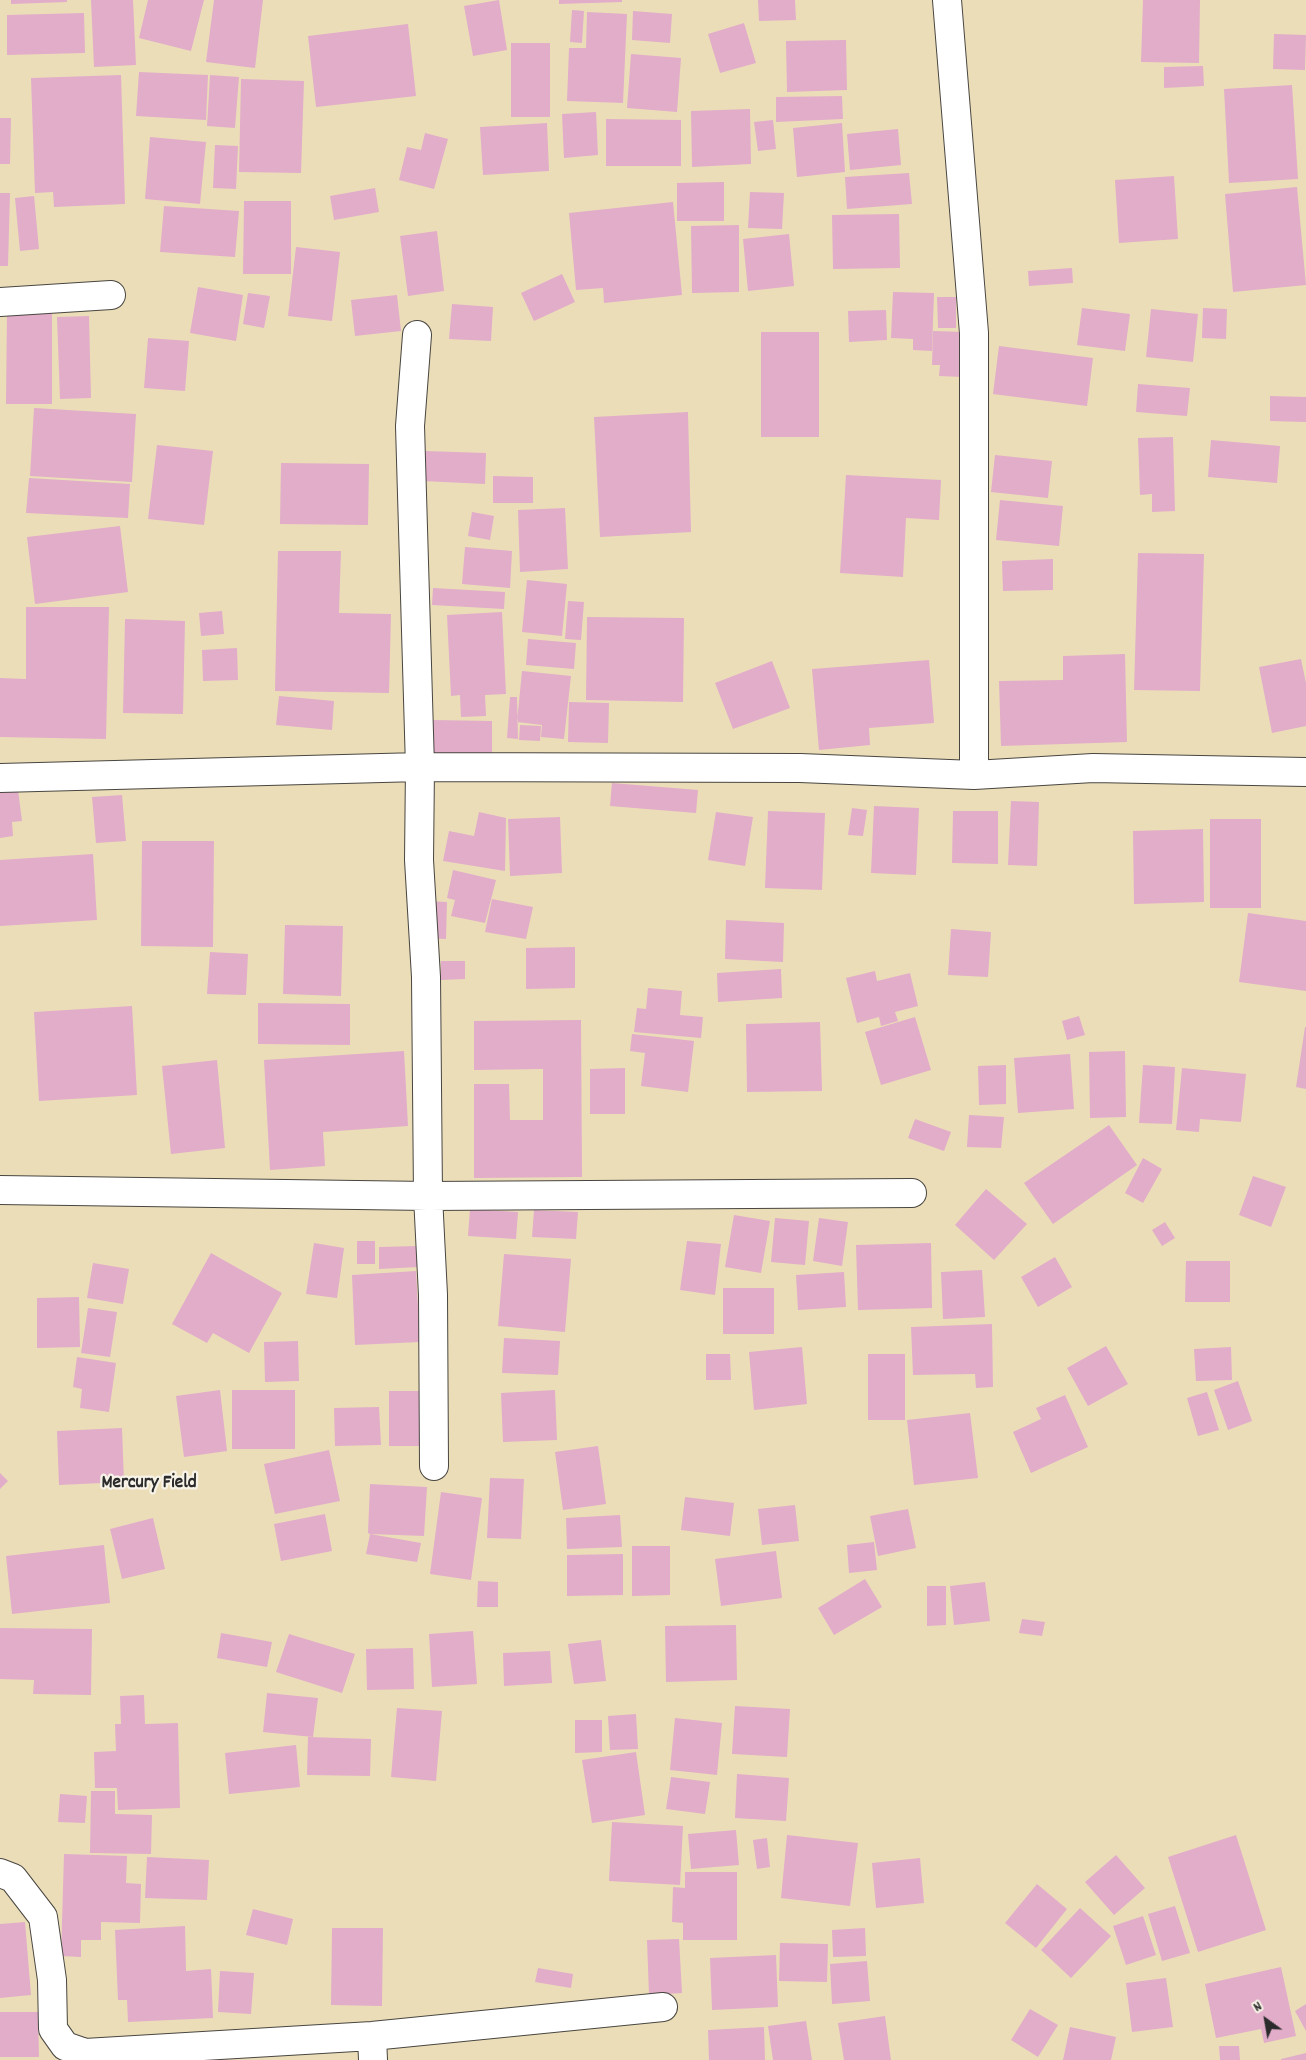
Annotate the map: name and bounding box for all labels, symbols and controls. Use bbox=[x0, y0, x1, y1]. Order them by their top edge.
district label: Mercury Field bbox=[101, 1473, 197, 1495]
north arrow bbox=[1241, 1995, 1291, 2045]
text: N bbox=[1250, 1997, 1266, 2018]

